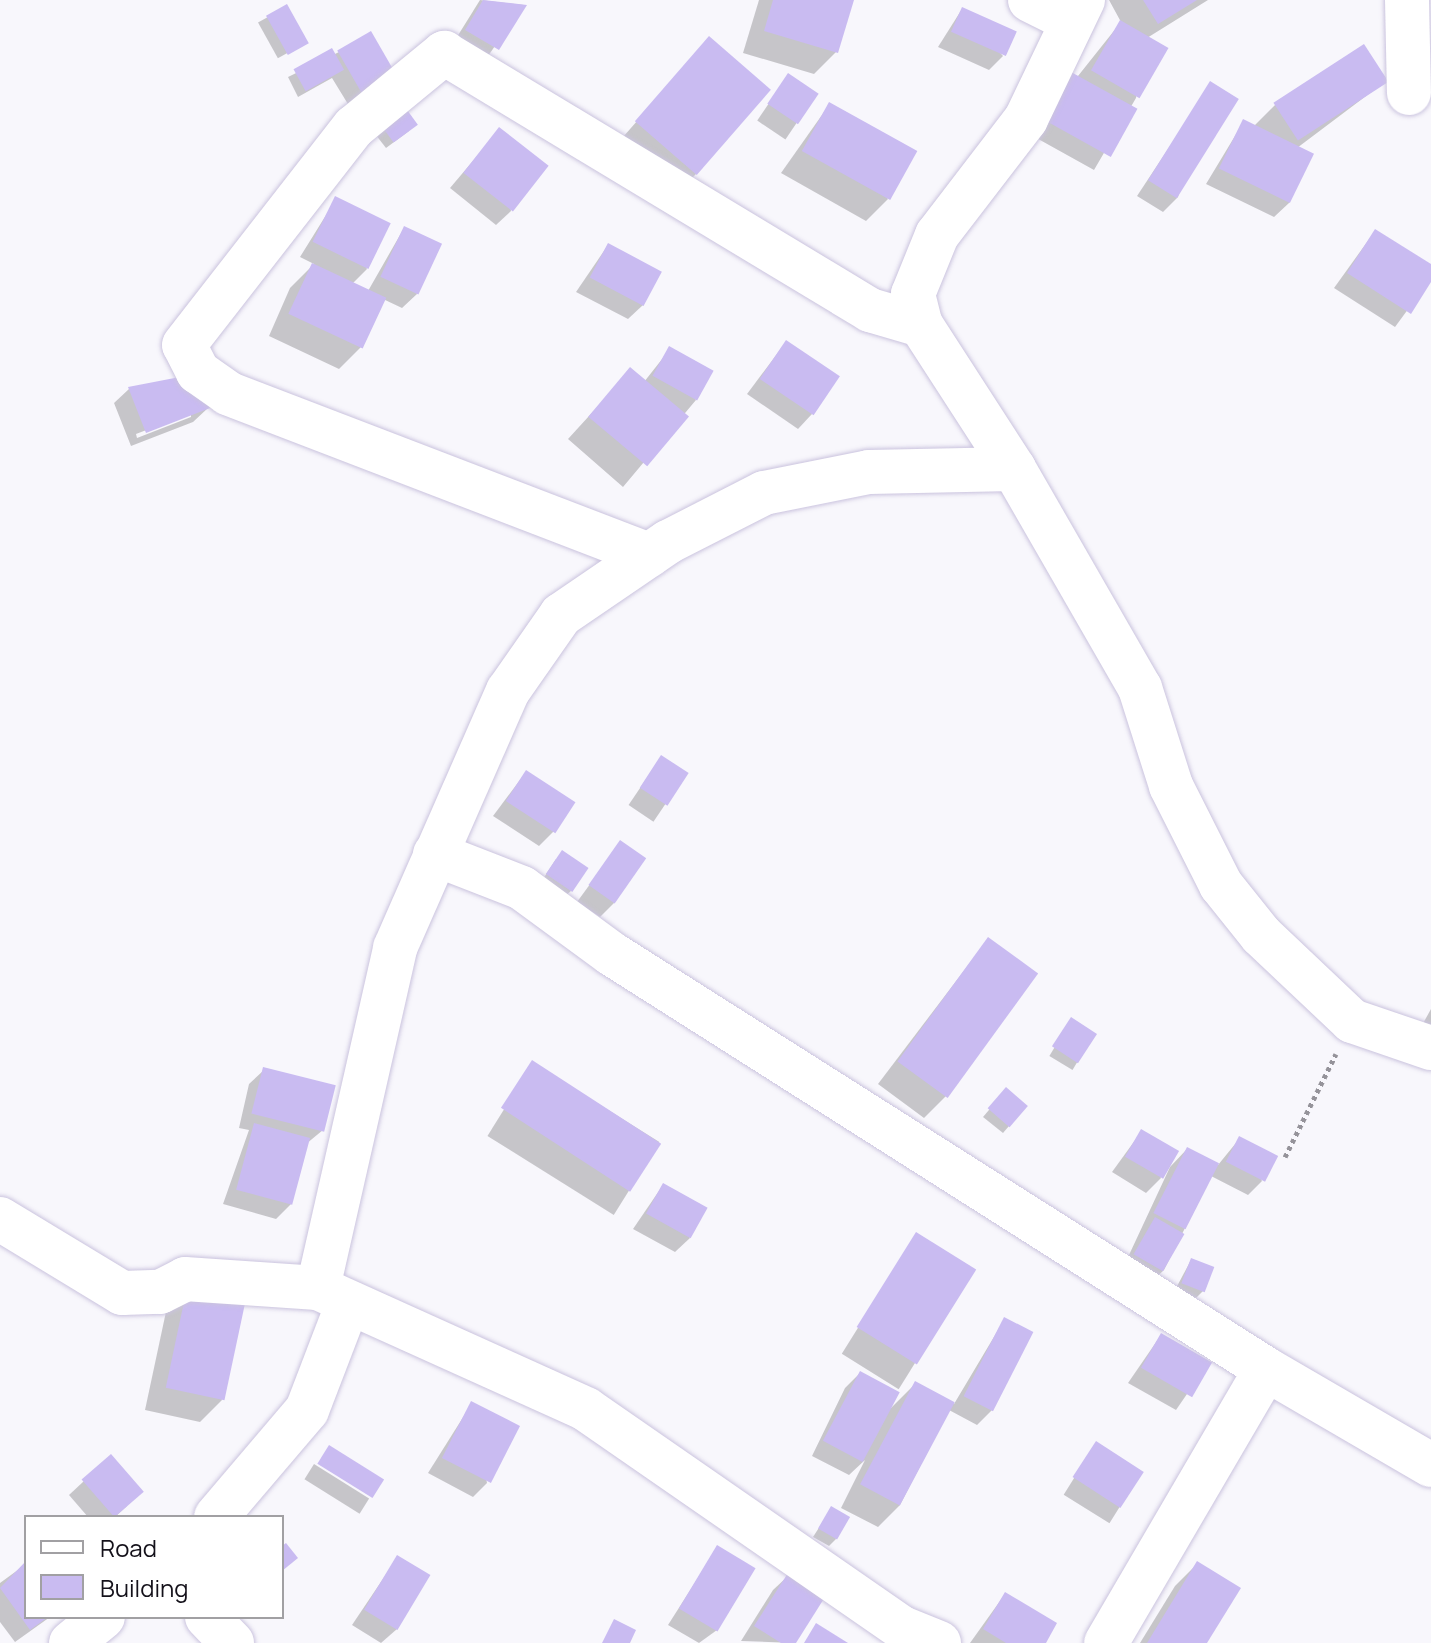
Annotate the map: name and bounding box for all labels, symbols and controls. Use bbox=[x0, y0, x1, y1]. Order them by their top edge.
legend bbox=[24, 1515, 284, 1619]
text: Road bbox=[100, 1531, 157, 1564]
text: Building bbox=[100, 1571, 188, 1604]

